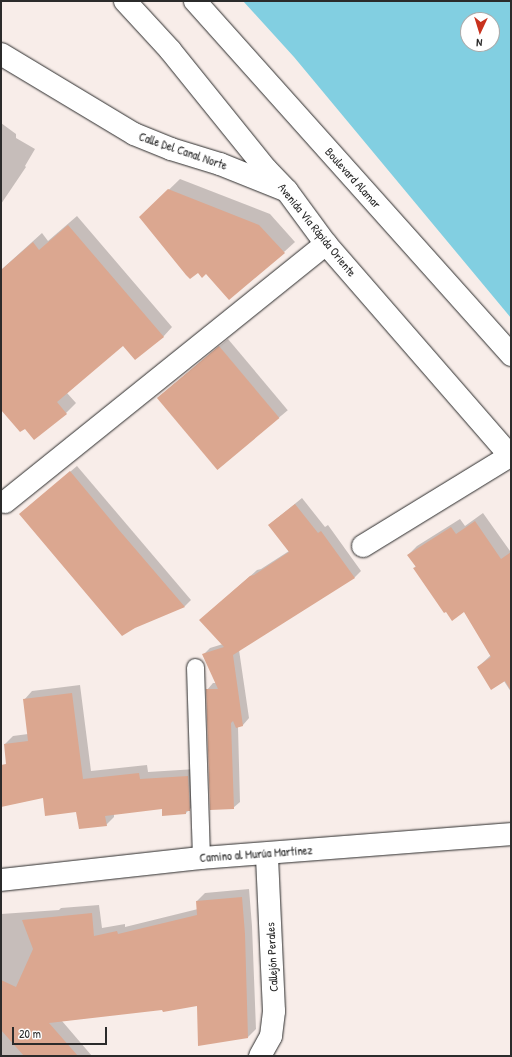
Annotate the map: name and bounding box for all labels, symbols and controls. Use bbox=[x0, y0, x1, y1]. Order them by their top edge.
north arrow bbox=[460, 12, 500, 52]
text: N bbox=[476, 36, 483, 50]
street label: Calle Del Canal Norte bbox=[137, 129, 229, 173]
street label: Boulevard Alamar bbox=[322, 145, 384, 211]
street label: Avenida Vía Rápida Oriente bbox=[275, 180, 359, 280]
street label: Camino al Murúa Martínez bbox=[199, 843, 313, 865]
street label: Callejón Perales bbox=[263, 922, 281, 992]
scale bar bbox=[14, 1019, 109, 1045]
text: 20 m bbox=[19, 1025, 41, 1042]

